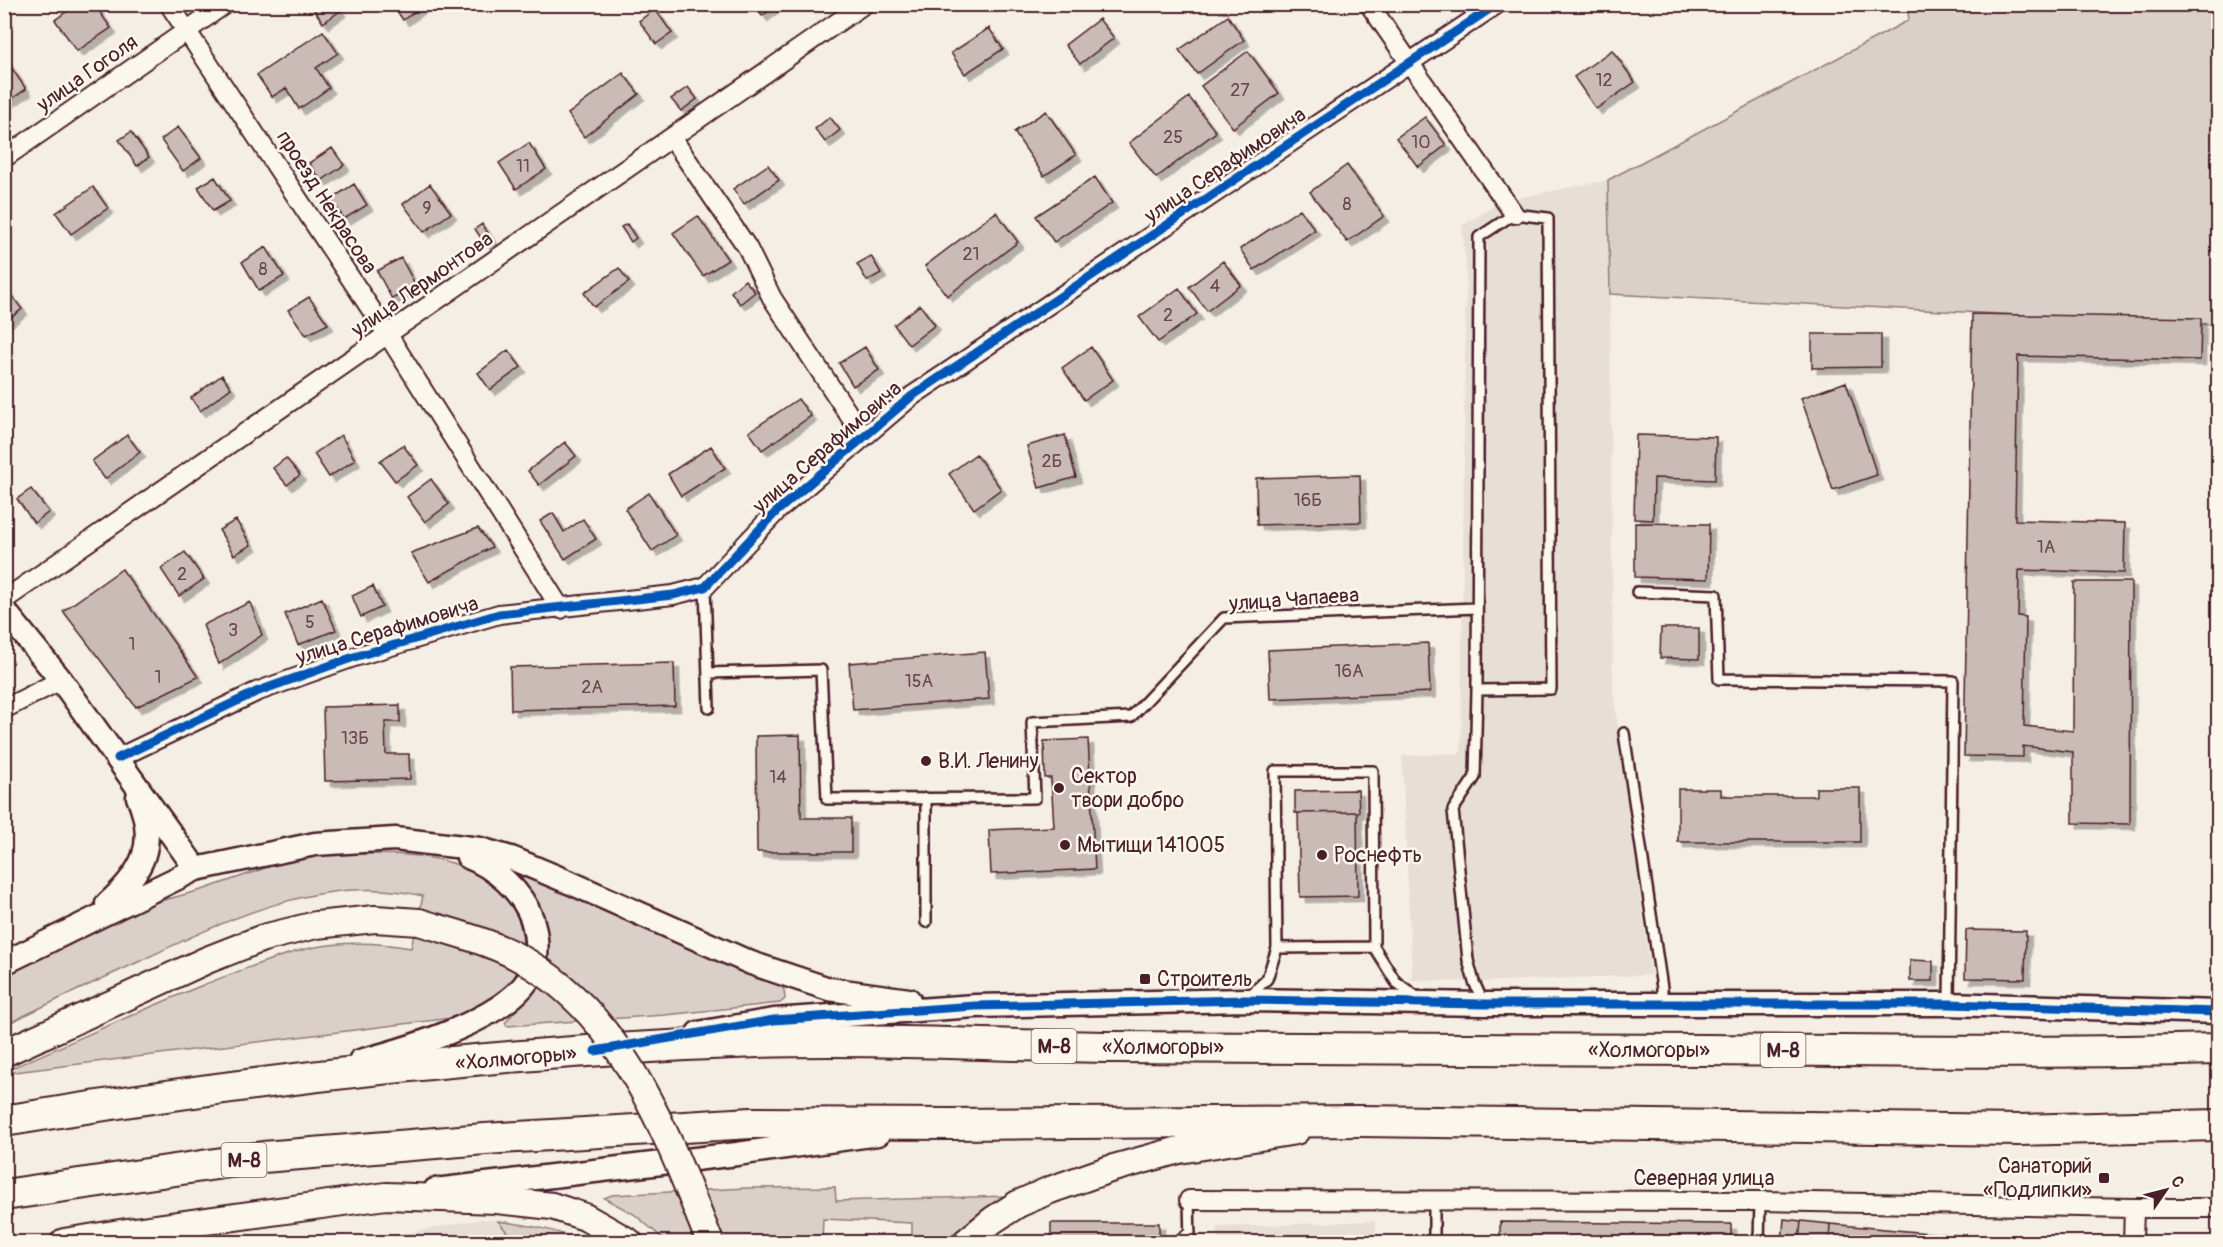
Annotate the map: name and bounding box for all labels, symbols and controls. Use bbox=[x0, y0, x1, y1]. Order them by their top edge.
street label: улица Гоголя bbox=[31, 29, 143, 119]
house number: 12 bbox=[1595, 69, 1613, 92]
house number: 27 bbox=[1230, 79, 1250, 102]
street label: улица Серафимовича bbox=[1138, 101, 1311, 230]
street label: проезд Некрасова bbox=[270, 125, 383, 279]
house number: 25 bbox=[1163, 126, 1183, 149]
house number: 10 bbox=[1411, 131, 1431, 154]
house number: 11 bbox=[516, 155, 530, 178]
house number: 8 bbox=[1342, 193, 1352, 216]
house number: 9 bbox=[422, 197, 432, 220]
street label: улица Лермонтова bbox=[345, 225, 499, 344]
house number: 21 bbox=[962, 243, 980, 266]
house number: 8 bbox=[258, 258, 268, 281]
house number: 4 bbox=[1210, 275, 1221, 298]
house number: 2 bbox=[1163, 304, 1173, 327]
street label: улица Серафимовича bbox=[746, 375, 908, 520]
house number: 2Б bbox=[1042, 450, 1062, 473]
house number: 16Б bbox=[1294, 489, 1322, 512]
house number: 1А bbox=[2037, 536, 2056, 559]
house number: 2 bbox=[177, 563, 187, 586]
street label: улица Чапаева bbox=[1227, 581, 1360, 618]
street label: улица Серафимовича bbox=[292, 590, 482, 671]
house number: 5 bbox=[305, 611, 315, 634]
house number: 3 bbox=[228, 619, 238, 642]
house number: 1 bbox=[128, 633, 136, 656]
house number: 16А bbox=[1334, 660, 1364, 683]
house number: 1 bbox=[154, 666, 162, 689]
house number: 15А bbox=[905, 670, 934, 693]
house number: 2А bbox=[581, 676, 603, 699]
house number: 13Б bbox=[341, 727, 369, 750]
place label: В.И. Ленину bbox=[938, 748, 1038, 775]
marker: В.И. Ленину bbox=[919, 754, 933, 768]
place label: Сектор твори добро bbox=[1071, 763, 1184, 814]
house number: 14 bbox=[769, 766, 787, 789]
marker: Сектор твори добро bbox=[1052, 781, 1066, 795]
place label: Мытищи 141005 bbox=[1077, 832, 1225, 859]
marker: Мытищи 141005 bbox=[1058, 838, 1072, 852]
place label: Роснефть bbox=[1334, 842, 1422, 869]
marker: Роснефть bbox=[1315, 848, 1329, 862]
place label: Строитель bbox=[1157, 966, 1253, 993]
marker: Строитель bbox=[1138, 972, 1152, 986]
road number: М-8 bbox=[1032, 1029, 1076, 1063]
road number: М-8 bbox=[1760, 1033, 1806, 1067]
street label: «Холмогоры» bbox=[1102, 1034, 1224, 1061]
street label: «Холмогоры» bbox=[1588, 1037, 1710, 1064]
street label: «Холмогоры» bbox=[454, 1040, 578, 1077]
road number: М-8 bbox=[222, 1143, 266, 1177]
place label: Санаторий «Подлипки» bbox=[1983, 1153, 2092, 1204]
north arrow bbox=[2136, 1160, 2196, 1220]
street label: Северная улица bbox=[1634, 1165, 1774, 1192]
marker: Санаторий «Подлипки» bbox=[2097, 1171, 2111, 1185]
text: С bbox=[2166, 1172, 2189, 1192]

